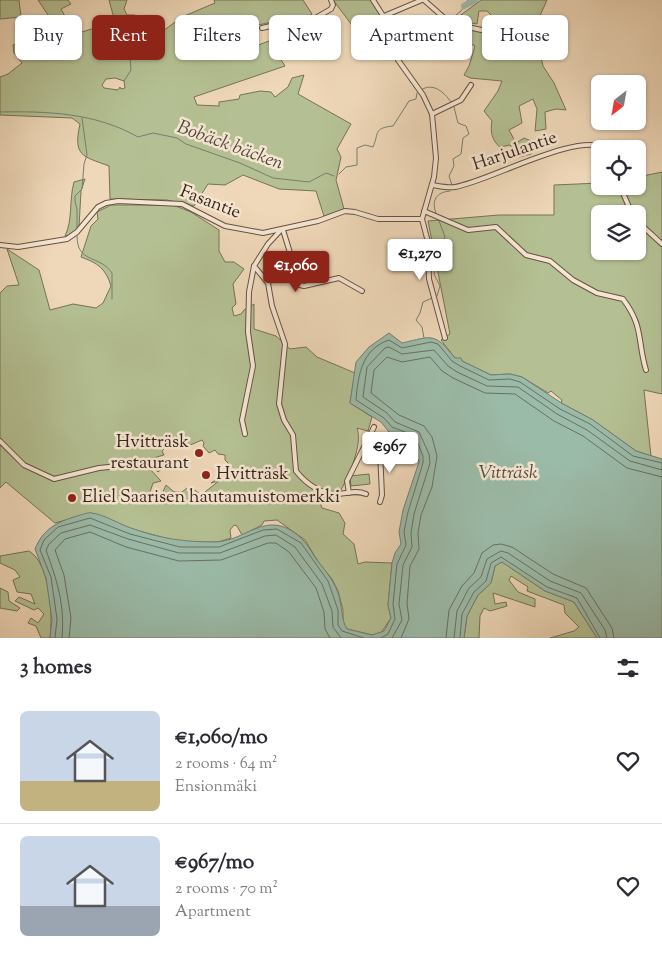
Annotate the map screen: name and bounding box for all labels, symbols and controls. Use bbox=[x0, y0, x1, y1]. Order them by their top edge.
chip: Buy bbox=[15, 15, 82, 60]
chip: Rent bbox=[92, 15, 165, 60]
chip: Filters bbox=[175, 15, 259, 60]
chip: New bbox=[269, 15, 341, 60]
chip: Apartment bbox=[351, 15, 472, 60]
chip: House bbox=[482, 15, 568, 60]
north arrow bbox=[591, 75, 646, 130]
map controls bbox=[591, 75, 646, 260]
water label: Bobäck bäcken bbox=[173, 114, 287, 178]
street label: Harjulantie bbox=[469, 125, 561, 179]
button: locate bbox=[591, 140, 646, 195]
street label: Fasantie bbox=[176, 180, 244, 226]
button: layers bbox=[591, 205, 646, 260]
pin: €1,270 bbox=[379, 238, 461, 281]
text: €1,270 bbox=[399, 243, 441, 266]
pin: €1,060 bbox=[255, 250, 337, 293]
text: €1,060 bbox=[274, 255, 318, 278]
place label: Hvitträsk restaurant bbox=[111, 430, 189, 477]
pin: €967 bbox=[360, 432, 420, 474]
text: €967 bbox=[373, 436, 407, 459]
marker: Hvitträsk restaurant bbox=[193, 447, 205, 459]
water label: Vitträsk bbox=[478, 460, 538, 487]
place label: Hvitträsk bbox=[216, 462, 289, 488]
marker: Hvitträsk bbox=[200, 469, 212, 481]
place label: Eliel Saarisen hautamuistomerkki bbox=[82, 485, 340, 511]
marker: Eliel Saarisen hautamuistomerkki bbox=[66, 492, 78, 504]
text: 3 homes bbox=[20, 653, 92, 683]
icon: filters bbox=[614, 654, 642, 682]
text: €1,060/mo bbox=[175, 723, 268, 753]
icon: home bbox=[60, 731, 120, 791]
icon: heart bbox=[614, 747, 642, 775]
text: 2 rooms · 64 m² bbox=[175, 753, 278, 776]
text: Ensionmäki bbox=[175, 776, 257, 799]
text: €967/mo bbox=[175, 848, 254, 878]
icon: home bbox=[60, 856, 120, 916]
icon: heart bbox=[614, 872, 642, 900]
text: 2 rooms · 70 m² bbox=[175, 878, 278, 901]
text: Apartment bbox=[175, 901, 251, 924]

